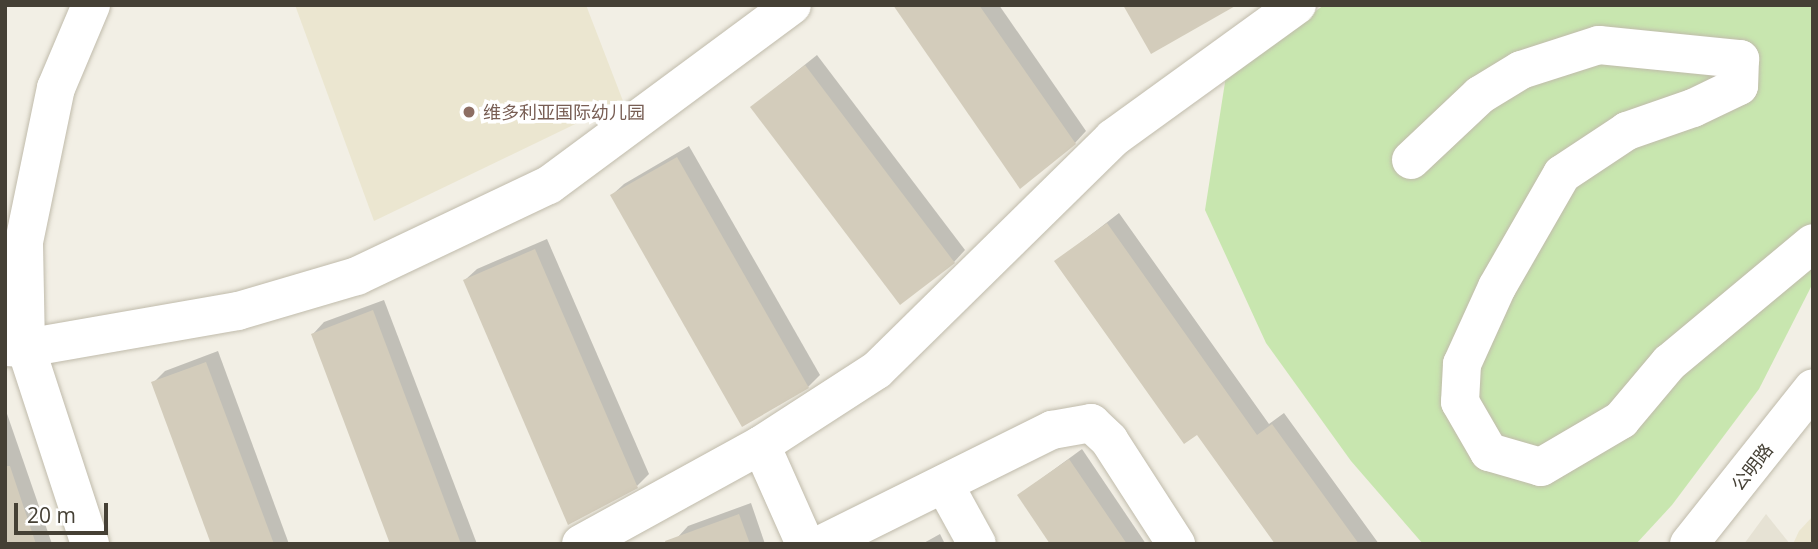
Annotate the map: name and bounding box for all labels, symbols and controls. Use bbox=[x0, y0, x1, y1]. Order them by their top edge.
place label: 维多利亚国际幼儿园 bbox=[483, 101, 645, 123]
marker: 维多利亚国际幼儿园 bbox=[461, 104, 477, 120]
street label: 公明路 bbox=[1727, 439, 1777, 495]
scale bar bbox=[18, 490, 112, 534]
text: 20 m bbox=[27, 501, 76, 529]

